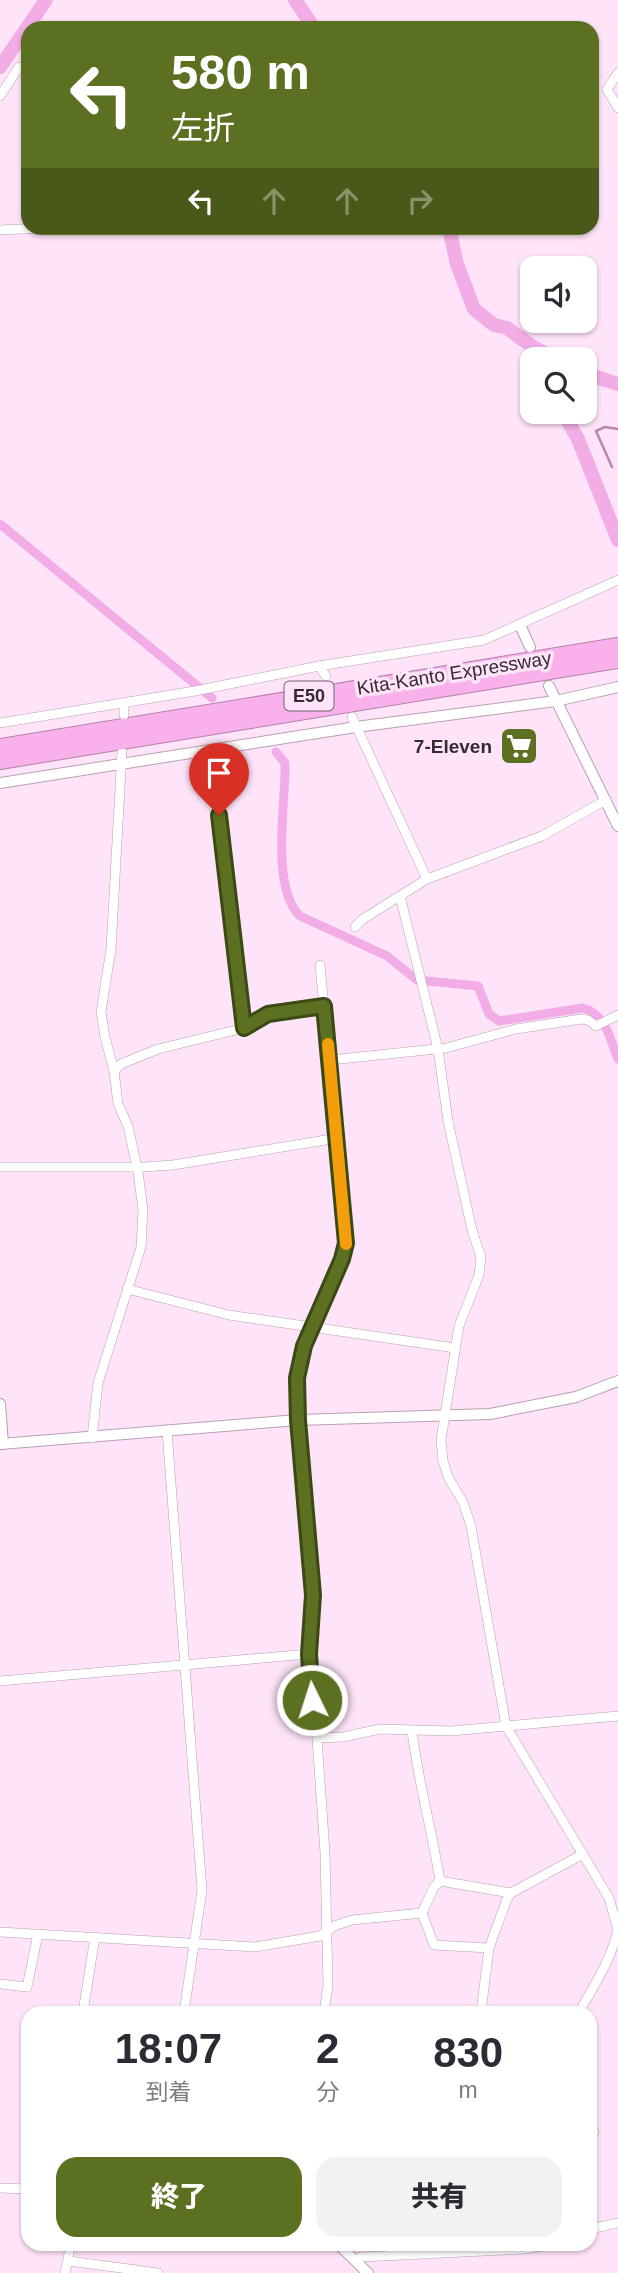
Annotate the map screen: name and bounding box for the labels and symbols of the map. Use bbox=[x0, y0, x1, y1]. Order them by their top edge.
street label: Kita-Kanto Expressway bbox=[355, 647, 553, 699]
road number: E50 bbox=[284, 682, 334, 710]
supermarket icon: 7-Eleven bbox=[498, 725, 540, 767]
place label: 7-Eleven bbox=[414, 736, 492, 757]
pin bbox=[189, 743, 249, 815]
position arrow bbox=[275, 1663, 349, 1737]

